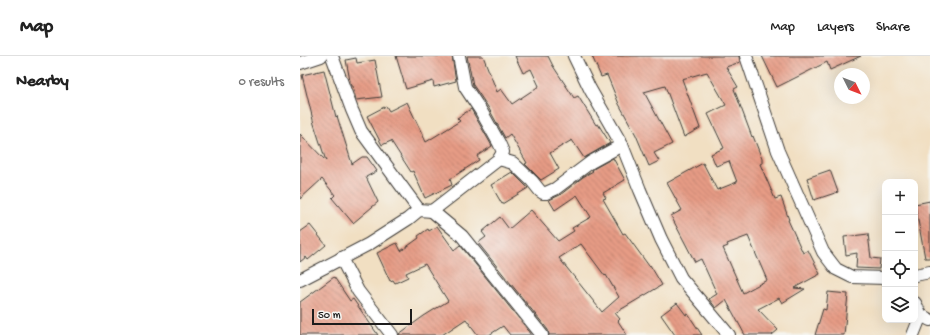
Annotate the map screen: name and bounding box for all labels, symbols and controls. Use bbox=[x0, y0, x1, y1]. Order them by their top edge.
text: Map bbox=[20, 16, 53, 39]
text: Map bbox=[771, 19, 795, 36]
text: Layers bbox=[817, 19, 854, 36]
text: Share bbox=[876, 19, 910, 36]
north arrow bbox=[834, 68, 870, 104]
text: Nearby bbox=[16, 72, 69, 92]
text: 0 results bbox=[238, 75, 284, 90]
map controls bbox=[882, 179, 918, 323]
button: + bbox=[882, 179, 918, 215]
button: − bbox=[882, 215, 918, 251]
button: locate bbox=[882, 251, 918, 287]
button: layers bbox=[882, 287, 918, 323]
scale bar bbox=[312, 307, 412, 326]
text: 50 m bbox=[318, 310, 340, 322]

